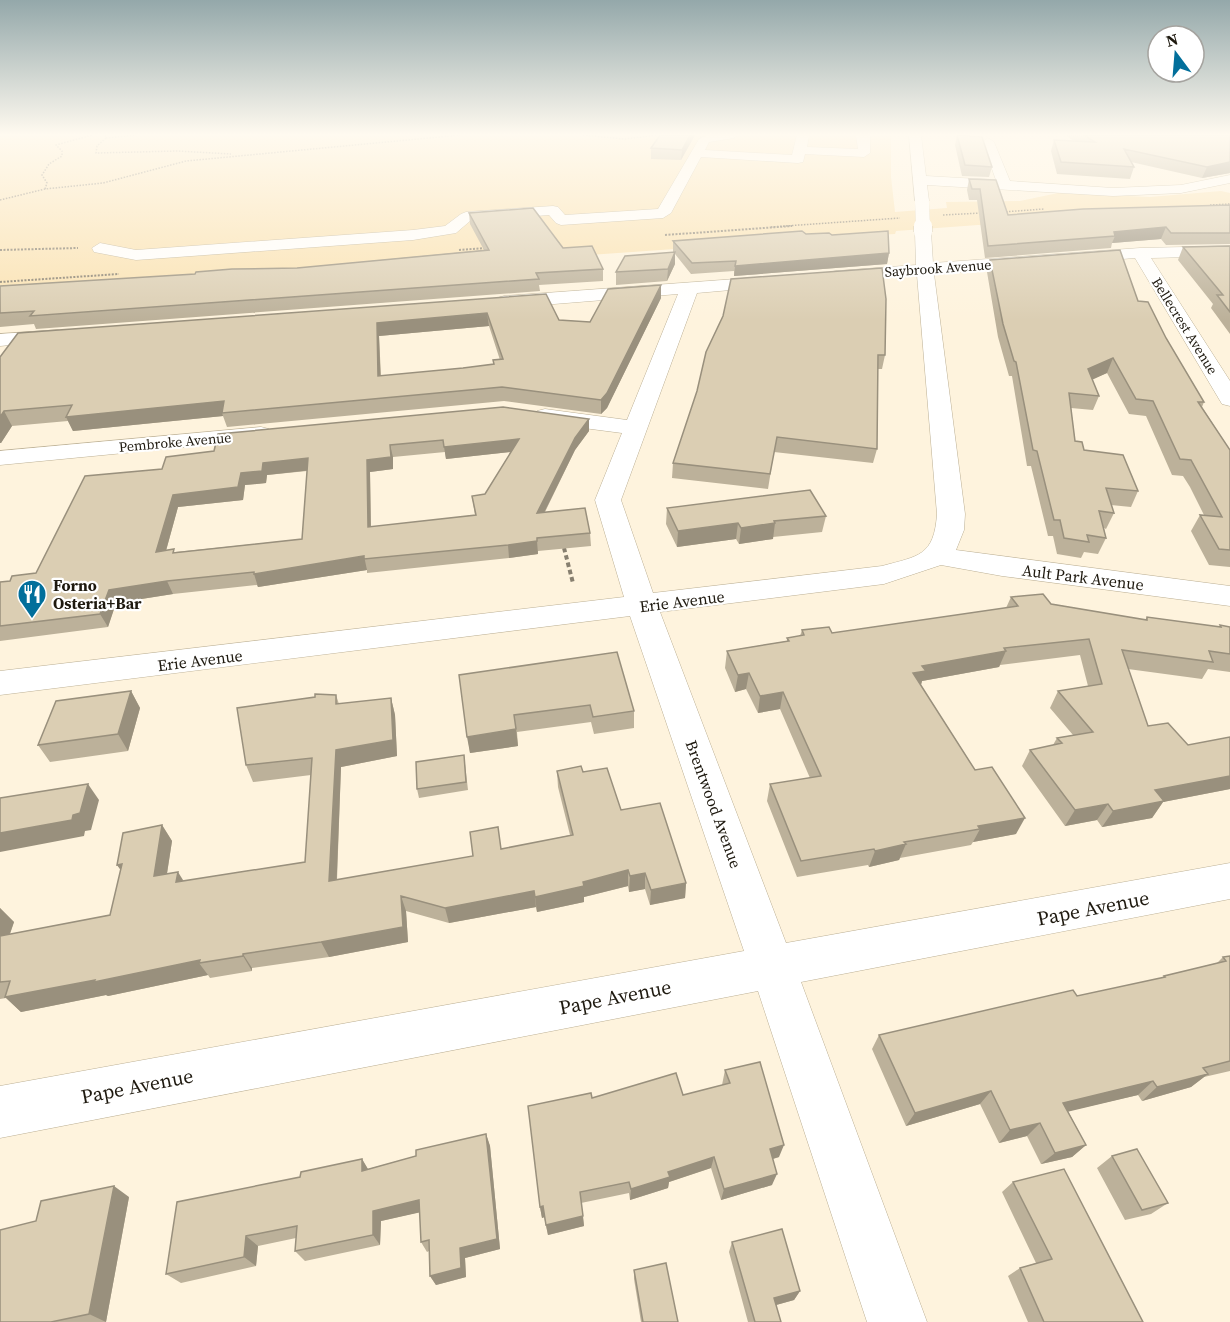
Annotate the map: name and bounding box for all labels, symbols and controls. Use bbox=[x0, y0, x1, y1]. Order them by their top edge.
north arrow bbox=[1146, 24, 1206, 84]
text: N bbox=[1163, 27, 1181, 52]
street label: Saybrook Avenue bbox=[884, 254, 992, 282]
street label: Bellecrest Avenue bbox=[1147, 274, 1223, 378]
street label: Pembroke Avenue bbox=[118, 427, 232, 457]
street label: Ault Park Avenue bbox=[1021, 559, 1145, 595]
place label: Forno Osteria+Bar bbox=[53, 574, 142, 614]
restaurant icon: Forno Osteria+Bar bbox=[16, 578, 48, 620]
street label: Erie Avenue bbox=[638, 585, 726, 617]
street label: Erie Avenue bbox=[156, 644, 244, 676]
street label: Brentwood Avenue bbox=[681, 737, 747, 871]
street label: Pape Avenue bbox=[1034, 883, 1152, 933]
street label: Pape Avenue bbox=[556, 972, 674, 1022]
street label: Pape Avenue bbox=[78, 1061, 196, 1111]

